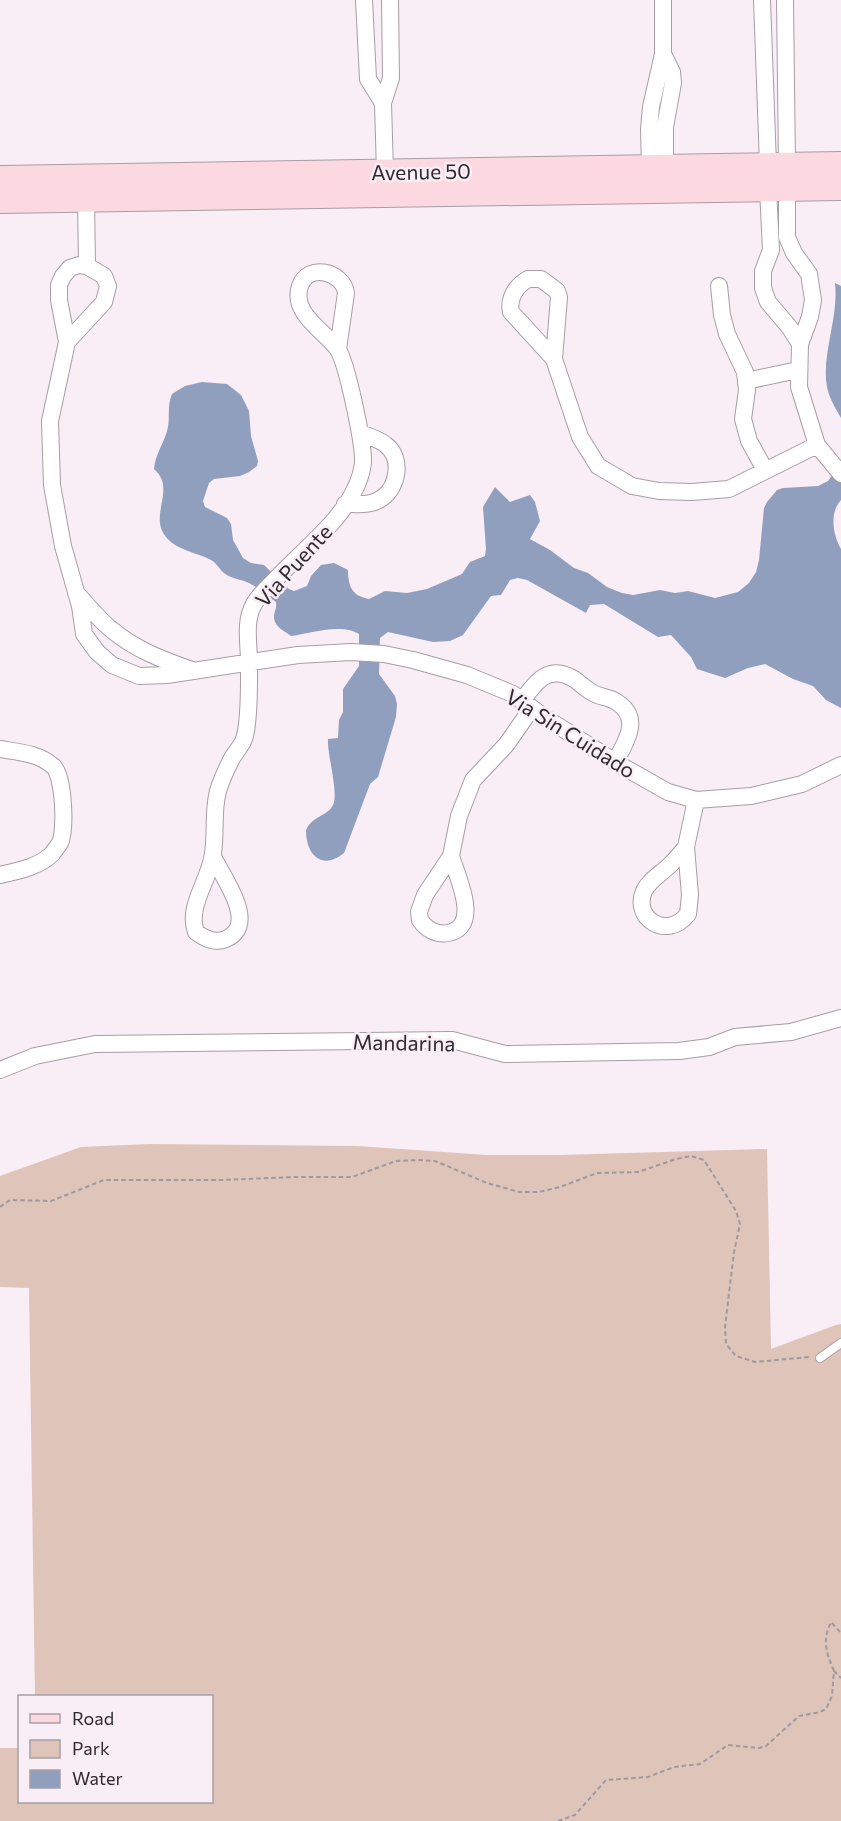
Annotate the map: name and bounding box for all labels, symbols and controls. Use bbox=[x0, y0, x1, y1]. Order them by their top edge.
street label: Avenue 50 bbox=[371, 158, 471, 184]
street label: Via Puente bbox=[249, 519, 337, 611]
street label: Via Sin Cuidado bbox=[502, 683, 640, 783]
street label: Mandarina bbox=[352, 1029, 456, 1055]
legend bbox=[18, 1695, 213, 1803]
text: Road bbox=[72, 1707, 114, 1729]
text: Park bbox=[72, 1737, 110, 1759]
text: Water bbox=[72, 1767, 123, 1789]

